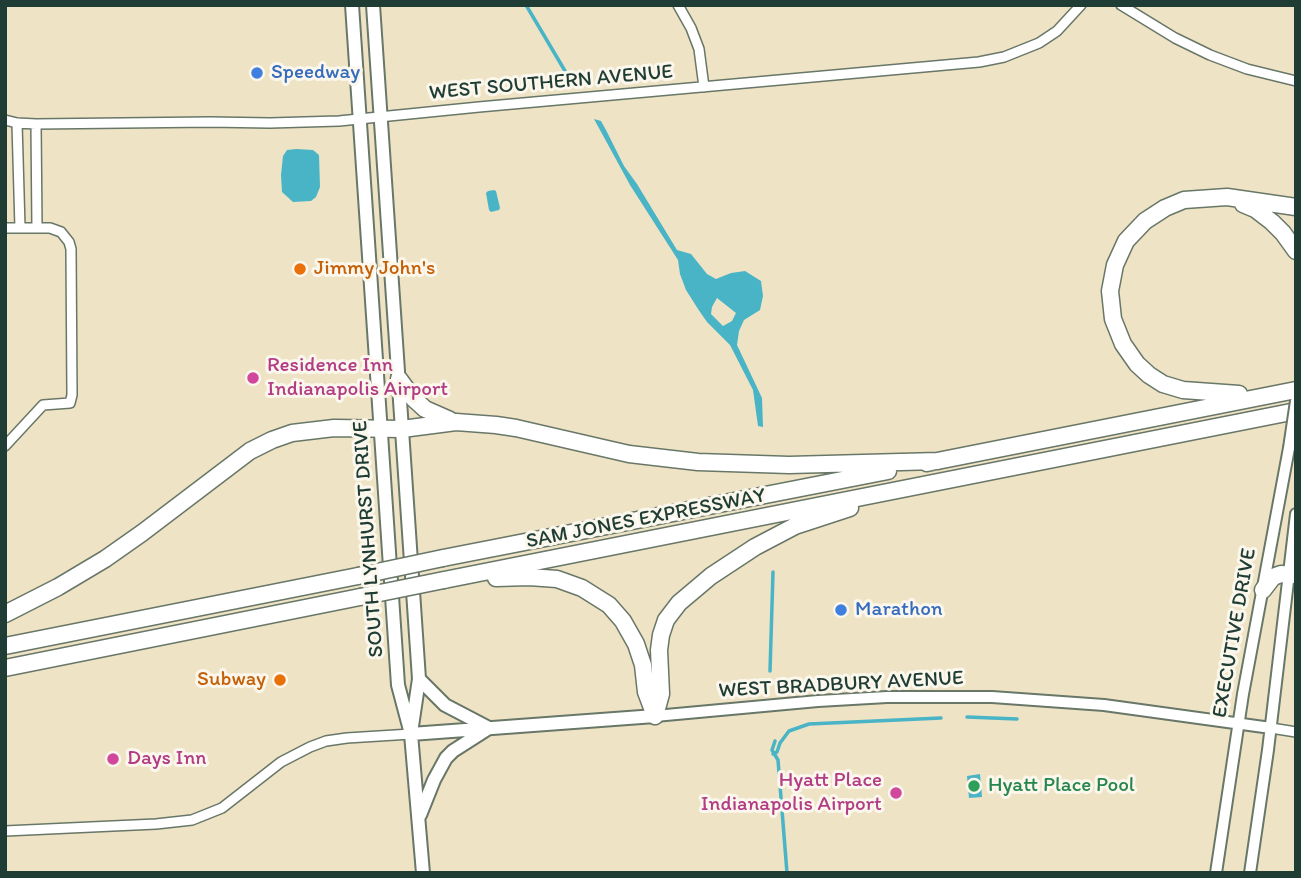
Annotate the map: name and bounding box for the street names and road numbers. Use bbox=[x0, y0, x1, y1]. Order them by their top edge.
street label: WEST SOUTHERN AVENUE bbox=[428, 60, 674, 106]
street label: SOUTH LYNHURST DRIVE bbox=[348, 420, 390, 658]
street label: SAM JONES EXPRESSWAY bbox=[524, 483, 768, 555]
street label: EXECUTIVE DRIVE bbox=[1208, 546, 1262, 720]
street label: WEST BRADBURY AVENUE bbox=[718, 666, 964, 704]

